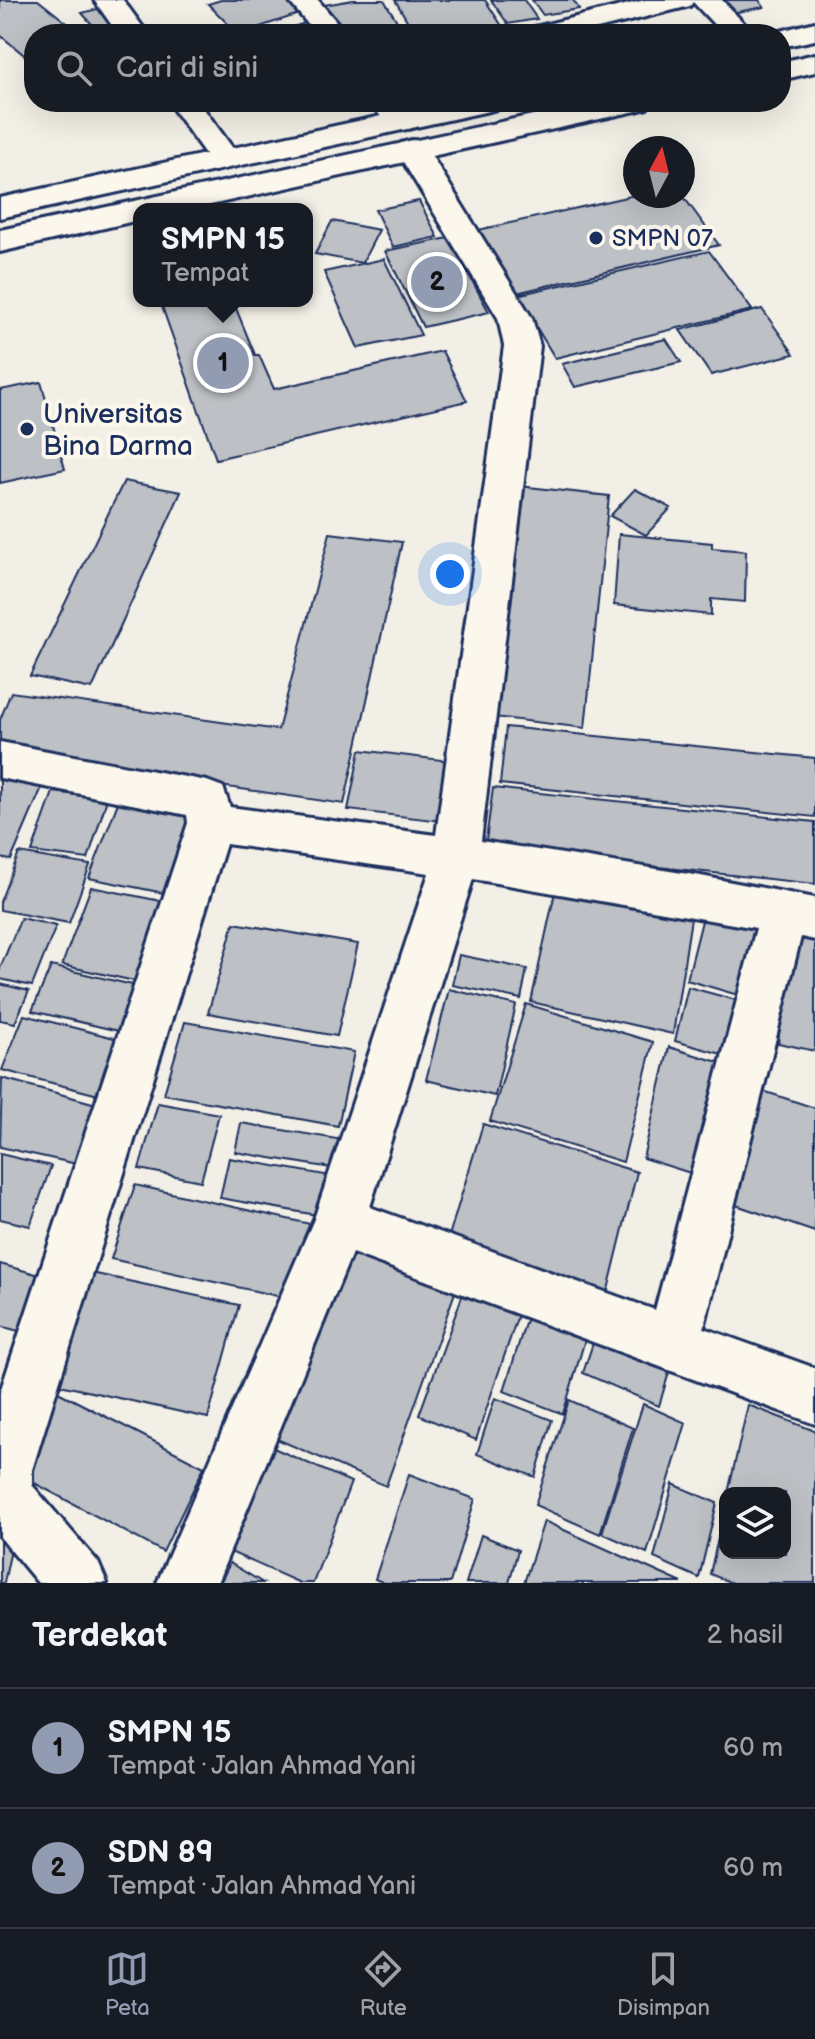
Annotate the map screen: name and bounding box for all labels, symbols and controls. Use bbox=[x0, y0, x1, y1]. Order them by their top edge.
search box bbox=[24, 24, 791, 112]
icon: search bbox=[52, 46, 96, 90]
text: Cari di sini bbox=[116, 50, 258, 86]
north arrow bbox=[623, 136, 695, 208]
popup bbox=[133, 203, 313, 307]
text: SMPN 15 bbox=[161, 222, 285, 258]
place label: SMPN 07 bbox=[612, 224, 713, 253]
marker: SMPN 07 bbox=[587, 229, 605, 247]
pin: 2 bbox=[411, 252, 463, 312]
text: Tempat bbox=[161, 258, 249, 289]
pin: 1 bbox=[197, 333, 249, 393]
place label: Universitas Bina Darma bbox=[43, 398, 193, 463]
marker: Universitas Bina Darma bbox=[18, 420, 36, 438]
your location bbox=[430, 554, 470, 594]
map controls bbox=[719, 1487, 791, 1559]
button: layers bbox=[719, 1487, 791, 1559]
text: Terdekat bbox=[32, 1615, 167, 1656]
text: 2 hasil bbox=[707, 1620, 783, 1651]
text: SMPN 15 bbox=[108, 1715, 231, 1751]
text: 1 bbox=[53, 1733, 63, 1764]
text: 60 m bbox=[723, 1733, 783, 1764]
text: Tempat · Jalan Ahmad Yani bbox=[108, 1751, 416, 1782]
text: SDN 89 bbox=[108, 1835, 213, 1871]
text: 2 bbox=[50, 1853, 66, 1884]
text: 60 m bbox=[723, 1853, 783, 1884]
text: Tempat · Jalan Ahmad Yani bbox=[108, 1871, 416, 1902]
tab: Peta bbox=[105, 1947, 150, 2022]
tab: Rute bbox=[360, 1947, 407, 2022]
tab: Disimpan bbox=[617, 1947, 710, 2022]

